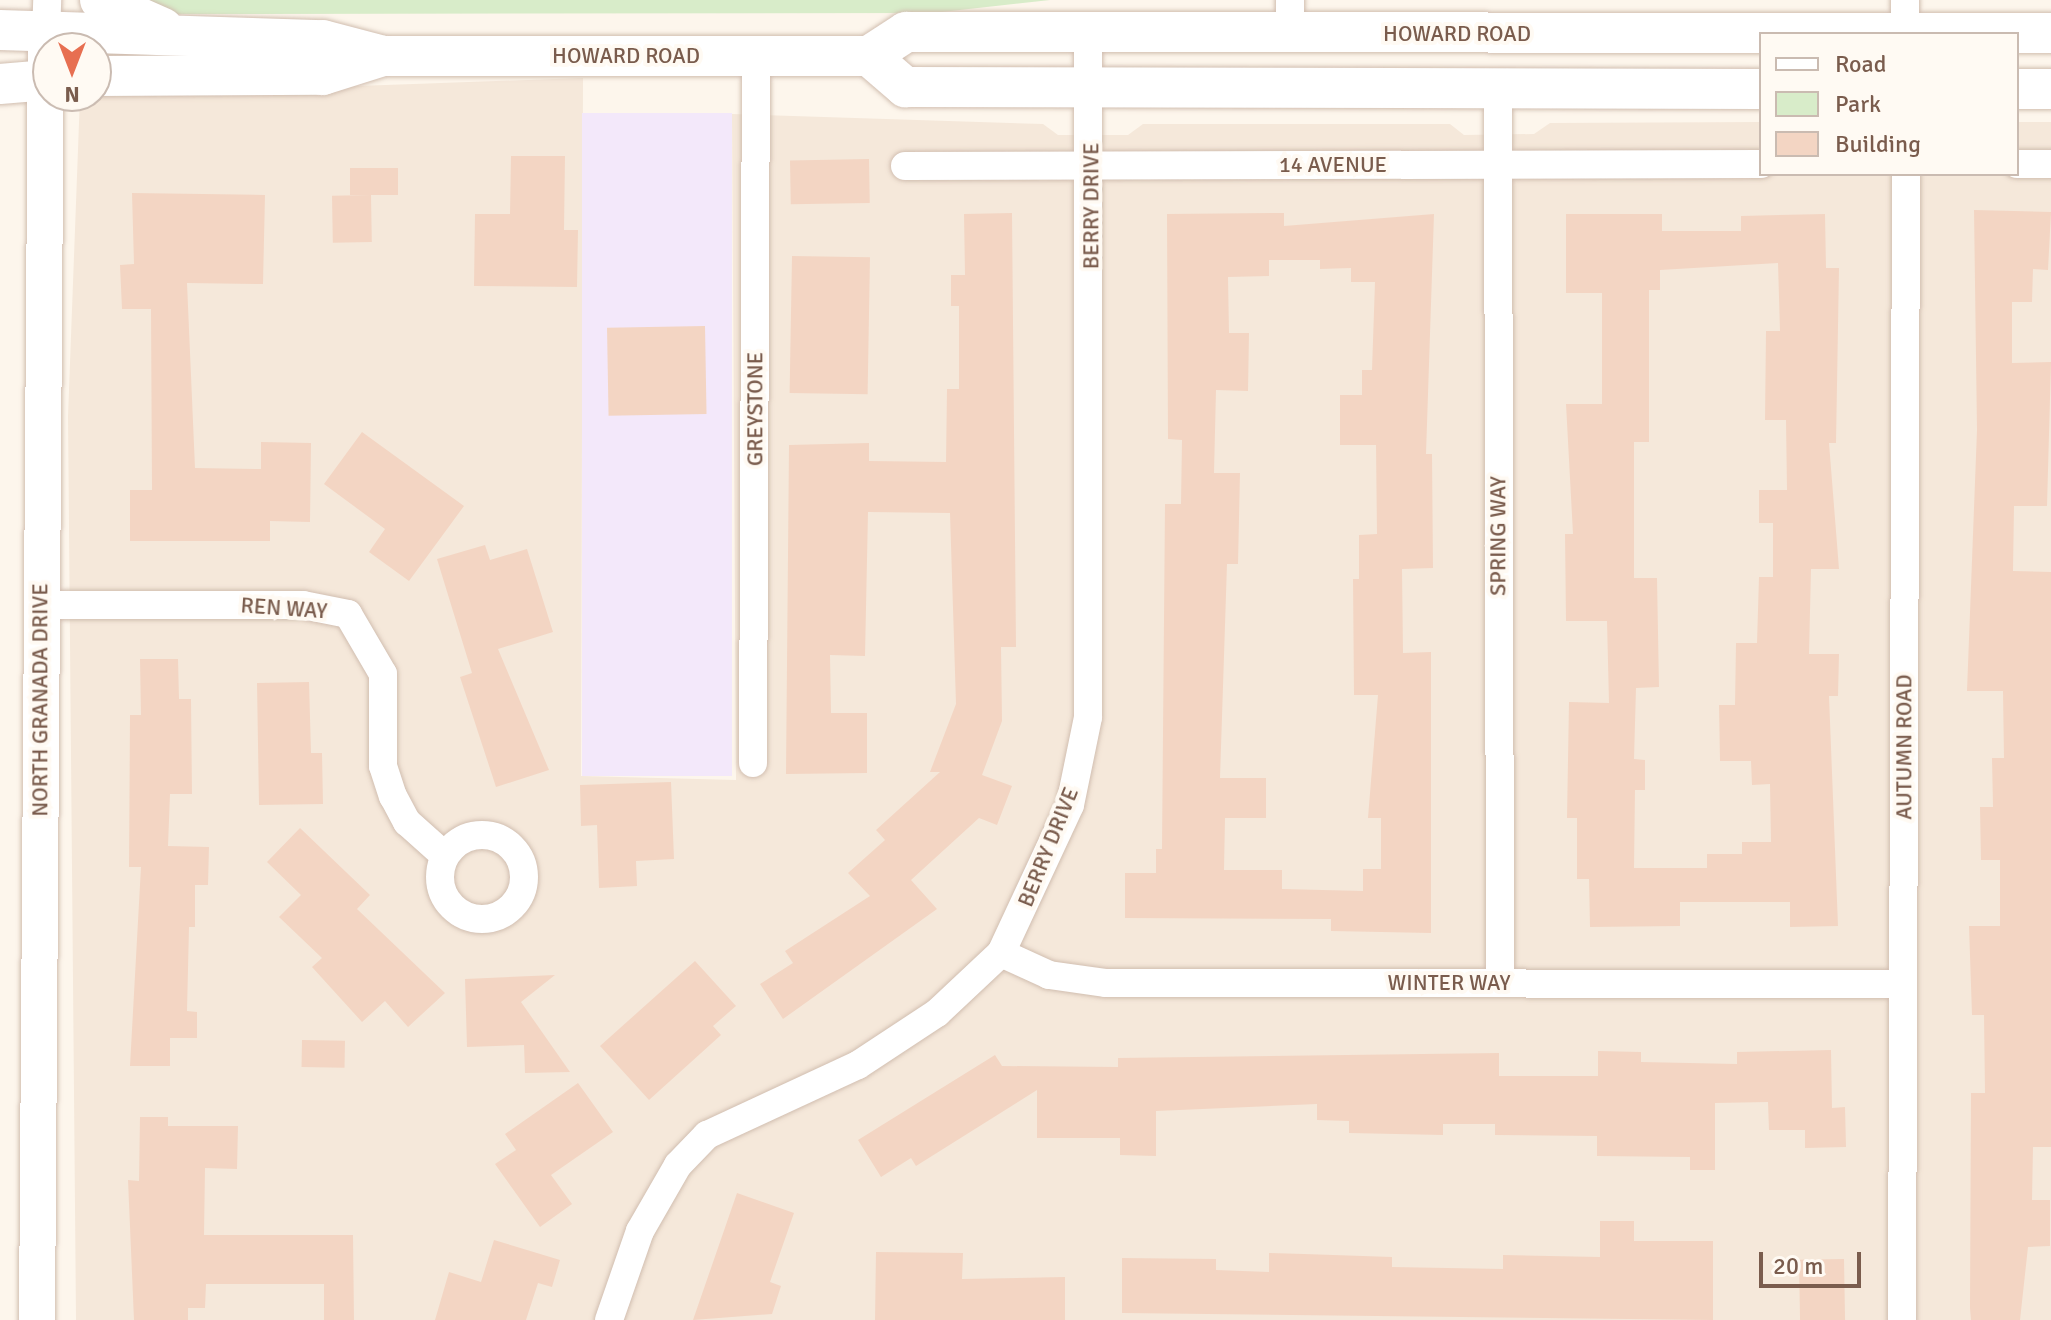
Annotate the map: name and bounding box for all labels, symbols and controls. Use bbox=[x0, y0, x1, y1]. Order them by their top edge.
street label: HOWARD ROAD bbox=[1383, 21, 1531, 47]
north arrow bbox=[32, 32, 112, 112]
legend bbox=[1759, 32, 2019, 176]
street label: HOWARD ROAD bbox=[552, 43, 700, 69]
text: Road bbox=[1835, 49, 1886, 79]
text: N bbox=[64, 81, 80, 108]
text: Park bbox=[1835, 89, 1881, 119]
text: Building bbox=[1835, 129, 1921, 159]
street label: BERRY DRIVE bbox=[1078, 143, 1104, 269]
street label: 14 AVENUE bbox=[1279, 152, 1387, 178]
street label: GREYSTONE bbox=[742, 352, 768, 466]
street label: SPRING WAY bbox=[1485, 476, 1511, 596]
street label: NORTH GRANADA DRIVE bbox=[27, 583, 53, 817]
street label: REN WAY bbox=[240, 592, 328, 624]
street label: AUTUMN ROAD bbox=[1891, 674, 1917, 820]
street label: BERRY DRIVE bbox=[1012, 783, 1084, 911]
street label: WINTER WAY bbox=[1388, 970, 1510, 996]
scale bar bbox=[1763, 1236, 1865, 1286]
text: 20 m bbox=[1773, 1251, 1823, 1281]

